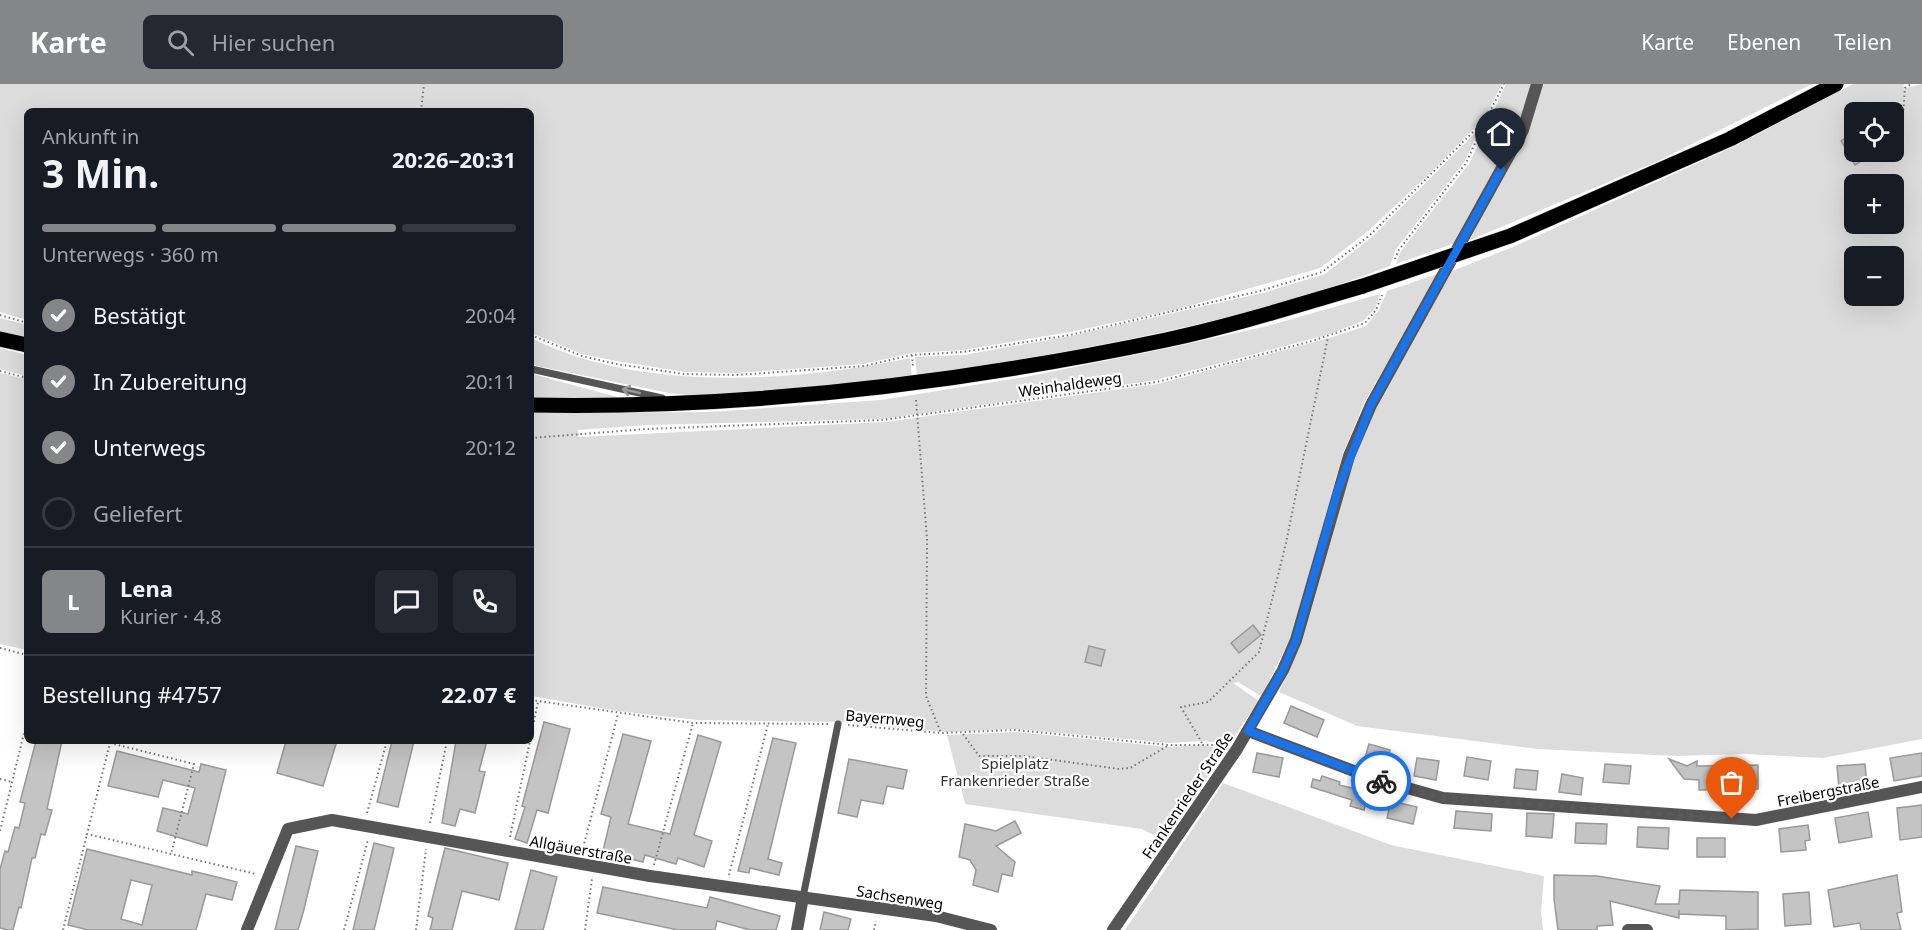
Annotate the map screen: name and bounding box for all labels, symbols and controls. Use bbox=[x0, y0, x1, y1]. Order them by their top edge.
search box bbox=[143, 15, 563, 69]
text: Karte bbox=[30, 23, 107, 61]
icon: search bbox=[164, 26, 197, 59]
text: Hier suchen bbox=[212, 27, 335, 57]
text: Karte bbox=[1641, 28, 1694, 56]
text: Ebenen bbox=[1727, 28, 1801, 56]
text: Teilen bbox=[1834, 28, 1892, 56]
map controls bbox=[1844, 102, 1904, 306]
button: locate bbox=[1844, 102, 1904, 162]
pin bbox=[1475, 108, 1526, 170]
icon: home bbox=[1484, 117, 1517, 150]
text: Ankunft in bbox=[42, 123, 139, 150]
text: 20:26–20:31 bbox=[392, 144, 516, 174]
text: 3 Min. bbox=[42, 146, 159, 199]
button: + bbox=[1844, 174, 1904, 234]
text: Unterwegs · 360 m bbox=[42, 241, 219, 268]
button: − bbox=[1844, 246, 1904, 306]
icon: check bbox=[42, 299, 75, 332]
text: Bestätigt bbox=[93, 300, 186, 330]
text: 20:04 bbox=[465, 302, 516, 329]
icon: check bbox=[42, 365, 75, 398]
text: In Zubereitung bbox=[93, 366, 247, 396]
street label: Weinhaldeweg bbox=[1017, 367, 1123, 401]
text: 20:11 bbox=[465, 368, 516, 395]
one-way arrow bbox=[622, 384, 641, 396]
icon: check bbox=[42, 431, 75, 464]
text: Unterwegs bbox=[93, 432, 206, 462]
text: 20:12 bbox=[465, 434, 516, 461]
text: Geliefert bbox=[93, 498, 182, 528]
button: chat bbox=[375, 570, 438, 633]
button: phone bbox=[453, 570, 516, 633]
text: Lena bbox=[120, 573, 173, 603]
text: L bbox=[67, 586, 80, 616]
text: Kurier · 4.8 bbox=[120, 603, 222, 630]
text: Bestellung #4757 bbox=[42, 679, 222, 709]
text: 22.07 € bbox=[441, 679, 516, 709]
street label: Bayernweg bbox=[845, 705, 925, 731]
street label: Frankenrieder Straße bbox=[1137, 728, 1237, 862]
courier bbox=[1351, 751, 1411, 811]
park label: Spielplatz Frankenrieder Straße bbox=[940, 753, 1090, 790]
pin bbox=[1706, 757, 1757, 819]
icon: bike bbox=[1365, 765, 1398, 798]
icon: bag bbox=[1715, 766, 1748, 799]
street label: Freibergstraße bbox=[1775, 771, 1881, 811]
street label: Allgäuerstraße bbox=[528, 830, 634, 868]
street label: Sachsenweg bbox=[855, 880, 945, 914]

